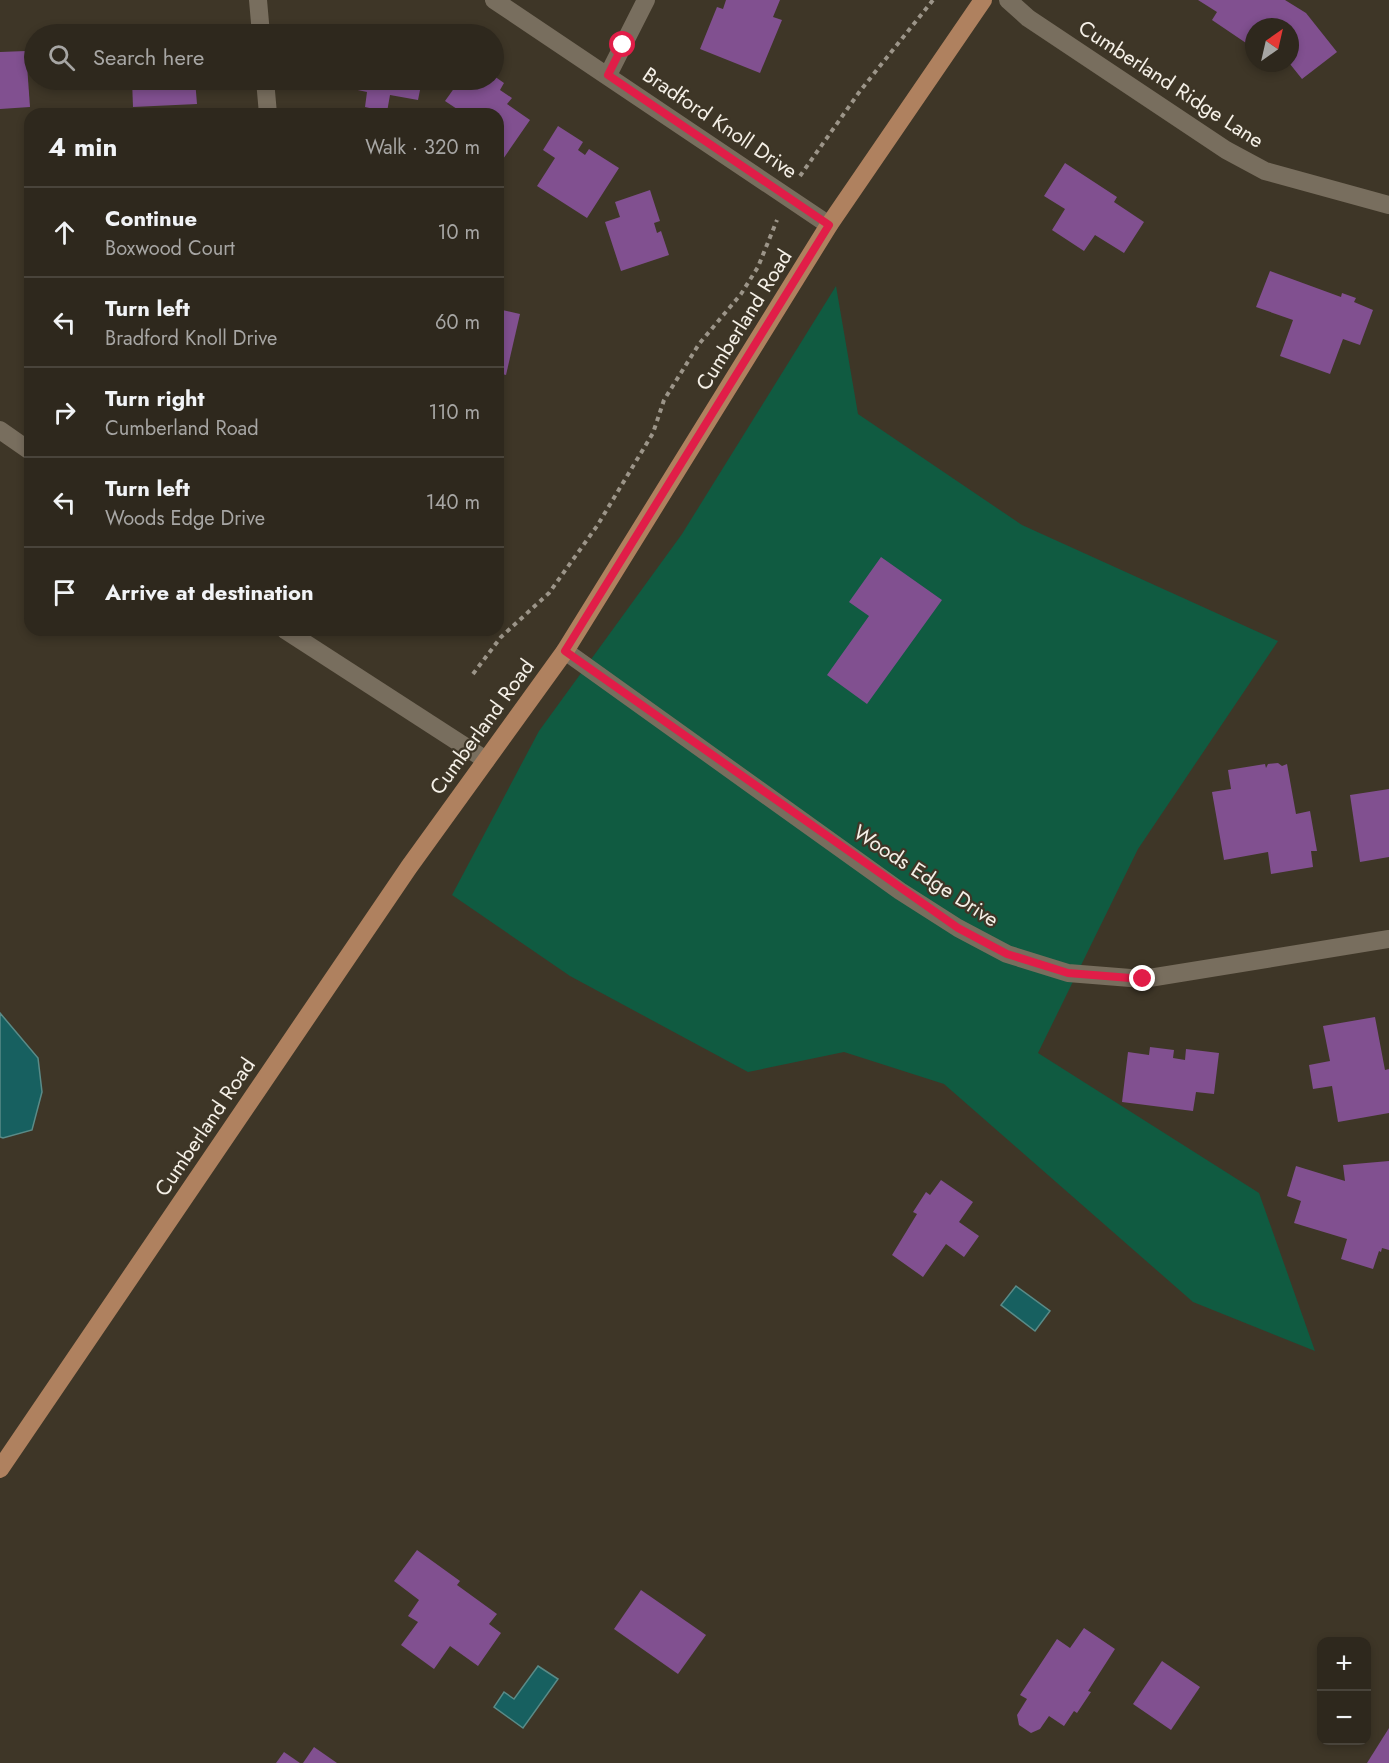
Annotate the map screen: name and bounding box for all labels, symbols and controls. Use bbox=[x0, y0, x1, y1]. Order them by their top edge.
street label: Cumberland Ridge Lane bbox=[1072, 13, 1270, 155]
north arrow bbox=[1245, 18, 1299, 72]
search box bbox=[24, 24, 504, 90]
route start bbox=[609, 31, 635, 57]
icon: search bbox=[45, 41, 78, 74]
text: Search here bbox=[93, 41, 204, 73]
street label: Bradford Knoll Drive bbox=[637, 60, 804, 186]
text: 4 min bbox=[48, 128, 117, 166]
text: Walk · 320 m bbox=[365, 133, 480, 162]
text: Continue bbox=[105, 202, 197, 234]
icon: ahead bbox=[48, 216, 81, 249]
text: 10 m bbox=[437, 218, 480, 247]
text: Boxwood Court bbox=[105, 234, 235, 263]
street label: Cumberland Road bbox=[689, 244, 799, 396]
text: Turn left bbox=[105, 292, 190, 324]
icon: left bbox=[48, 306, 81, 339]
text: 60 m bbox=[435, 308, 480, 337]
text: Bradford Knoll Drive bbox=[105, 324, 277, 353]
text: Turn right bbox=[105, 382, 205, 414]
icon: right bbox=[48, 396, 81, 429]
text: 110 m bbox=[428, 398, 480, 427]
text: Cumberland Road bbox=[105, 414, 259, 443]
text: Turn left bbox=[105, 472, 190, 504]
icon: left bbox=[48, 486, 81, 519]
text: 140 m bbox=[426, 488, 480, 517]
text: Woods Edge Drive bbox=[105, 504, 265, 533]
icon: arrive bbox=[48, 576, 81, 609]
text: Arrive at destination bbox=[105, 576, 314, 608]
street label: Cumberland Road bbox=[422, 653, 542, 801]
street label: Woods Edge Drive bbox=[847, 818, 1005, 934]
route end bbox=[1129, 965, 1155, 991]
street label: Cumberland Road bbox=[147, 1052, 263, 1202]
map controls bbox=[1317, 1637, 1371, 1745]
button: + bbox=[1317, 1637, 1371, 1691]
button: − bbox=[1317, 1691, 1371, 1745]

